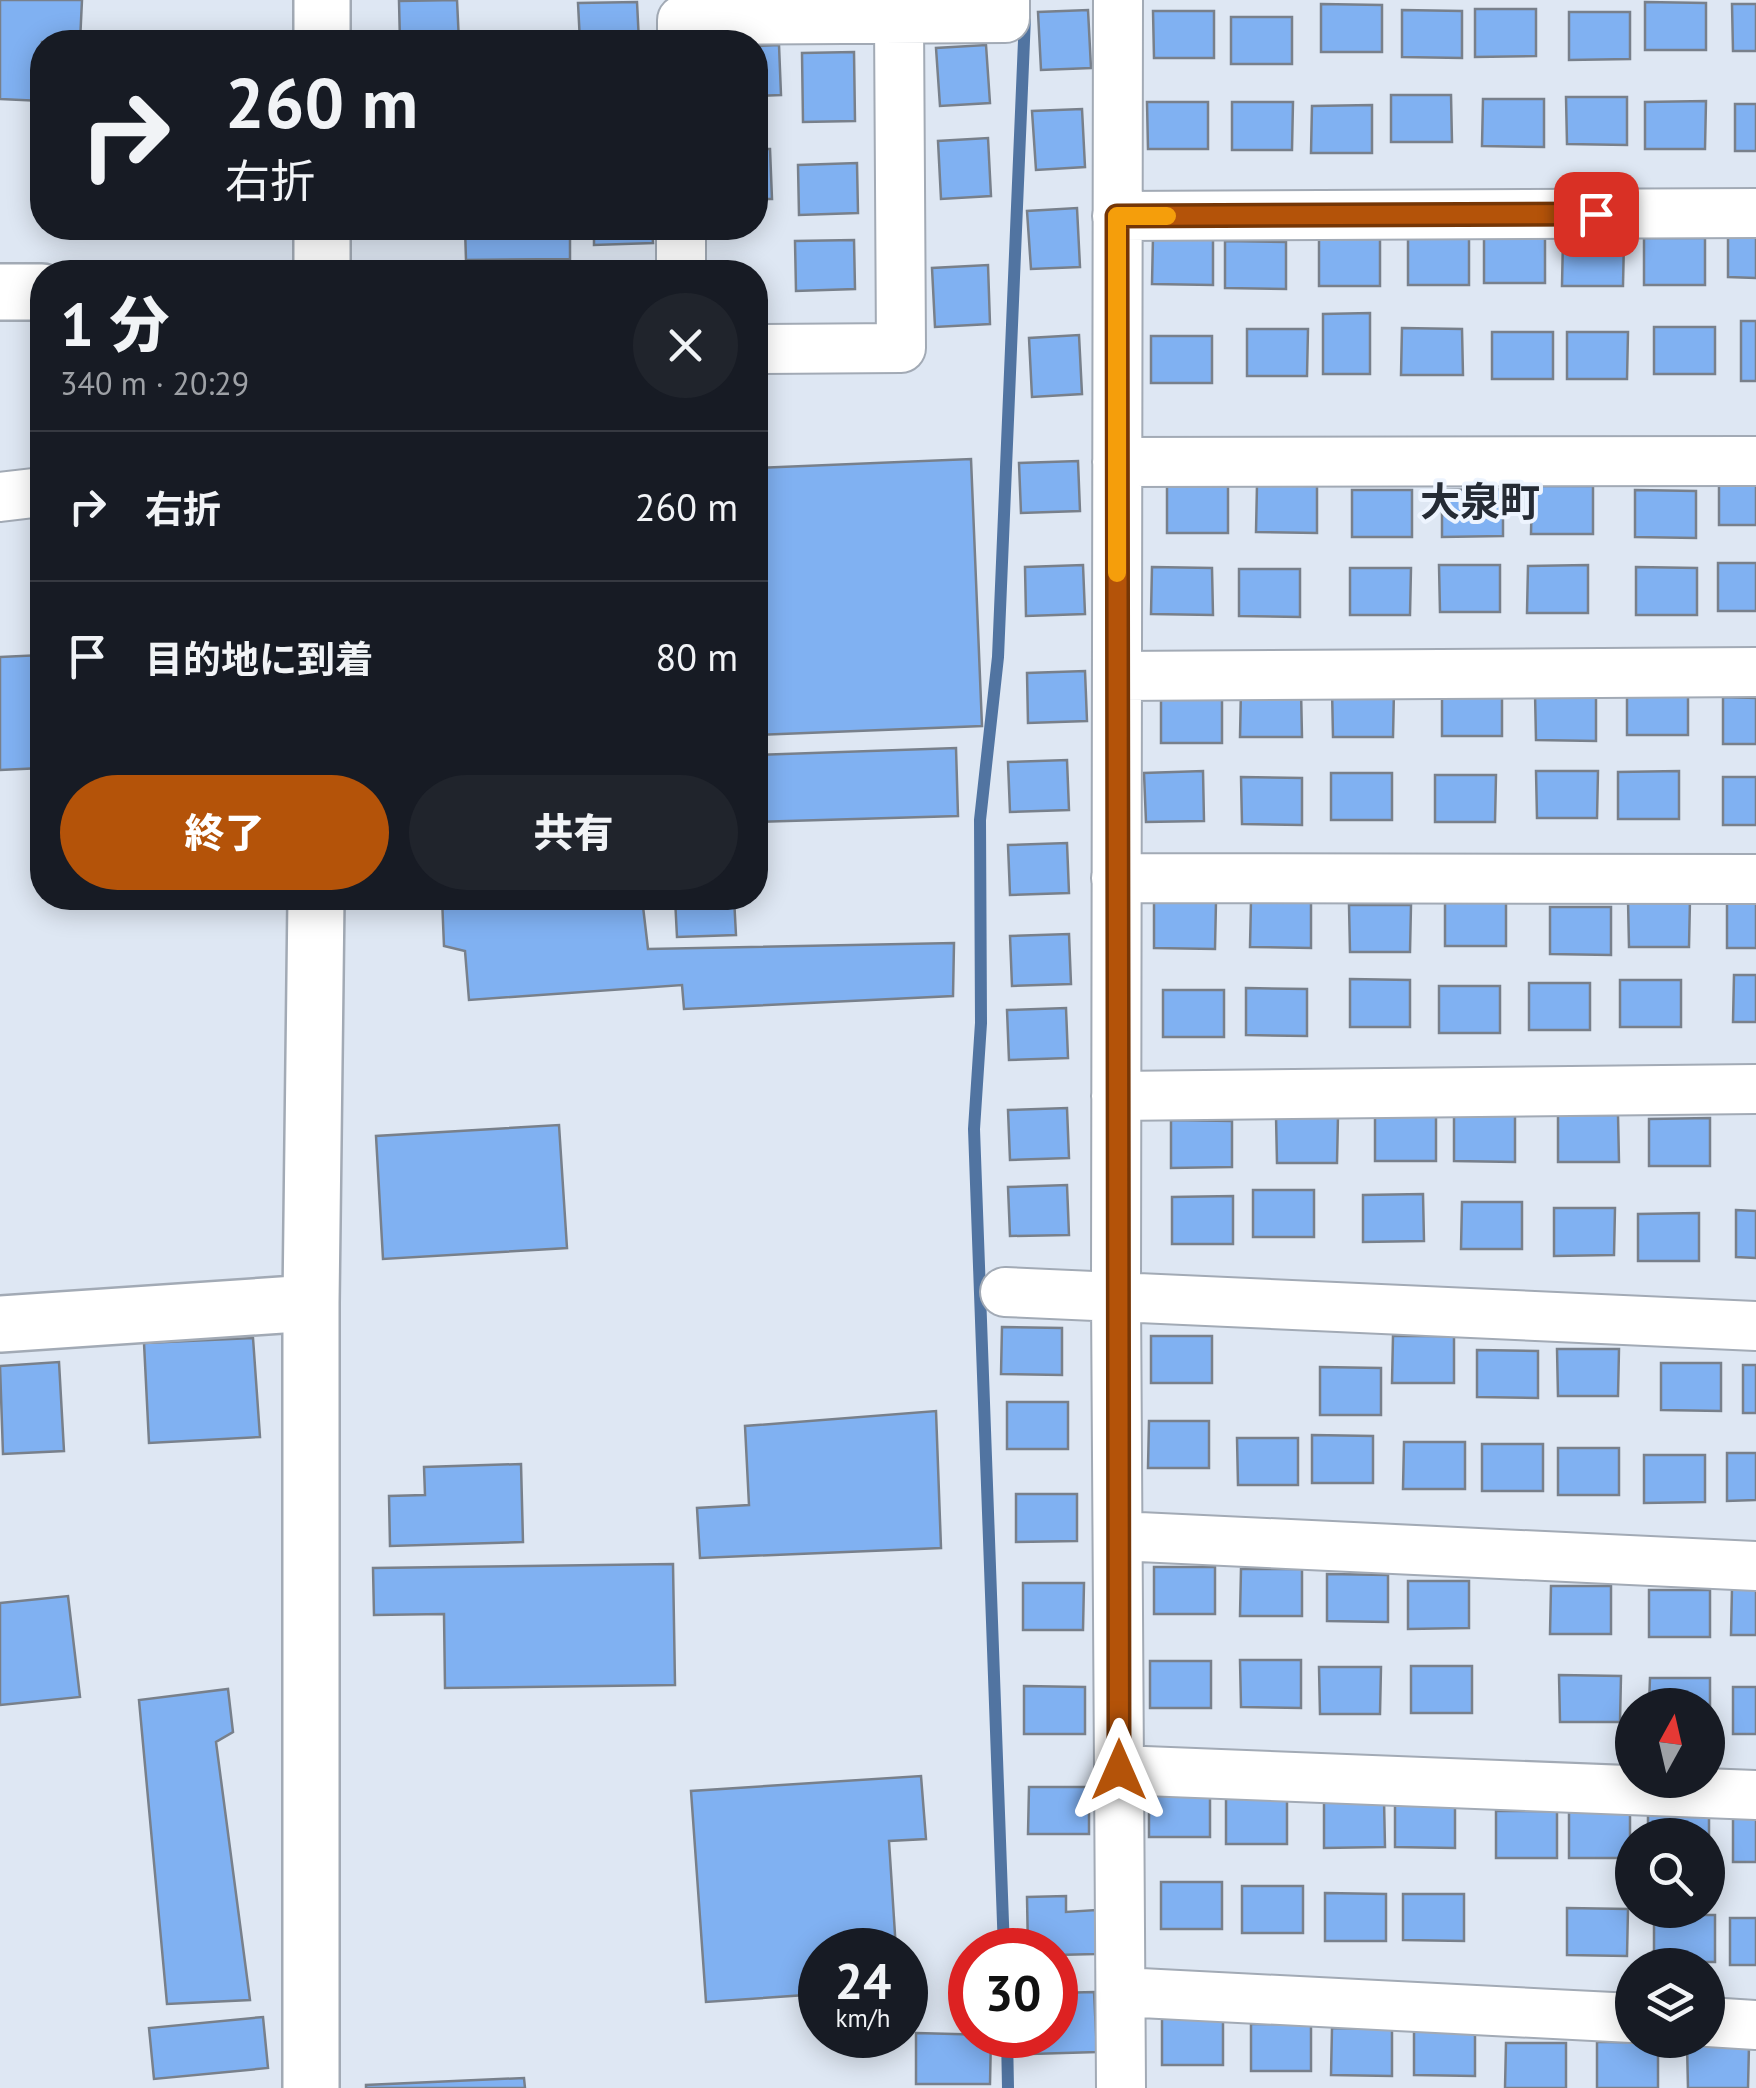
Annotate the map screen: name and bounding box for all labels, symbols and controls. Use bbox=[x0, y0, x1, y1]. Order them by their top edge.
text: 260 m bbox=[225, 57, 418, 147]
icon: right bbox=[60, 70, 190, 200]
text: 右折 bbox=[225, 151, 315, 209]
pin bbox=[1554, 172, 1639, 257]
icon: arrive bbox=[1569, 187, 1624, 242]
text: 1 分 bbox=[60, 285, 169, 363]
button: close bbox=[633, 293, 738, 398]
text: 340 m · 20:29 bbox=[60, 362, 249, 404]
district label: 大泉町 bbox=[1420, 475, 1540, 527]
icon: right bbox=[60, 479, 115, 534]
text: 260 m bbox=[635, 482, 738, 531]
text: 右折 bbox=[145, 484, 221, 533]
icon: arrive bbox=[60, 629, 115, 684]
text: 80 m bbox=[656, 632, 738, 681]
text: 目的地に到着 bbox=[145, 634, 373, 683]
button: 終了 bbox=[60, 775, 389, 890]
button: 共有 bbox=[409, 775, 738, 890]
north arrow bbox=[1615, 1688, 1725, 1798]
map controls bbox=[1615, 1688, 1725, 2058]
position arrow bbox=[1067, 1718, 1171, 1822]
button: search bbox=[1615, 1818, 1725, 1928]
speed limit sign: 30 bbox=[948, 1928, 1078, 2058]
text: 24 bbox=[835, 1948, 891, 2013]
button: layers bbox=[1615, 1948, 1725, 2058]
text: km/h bbox=[836, 2002, 890, 2034]

